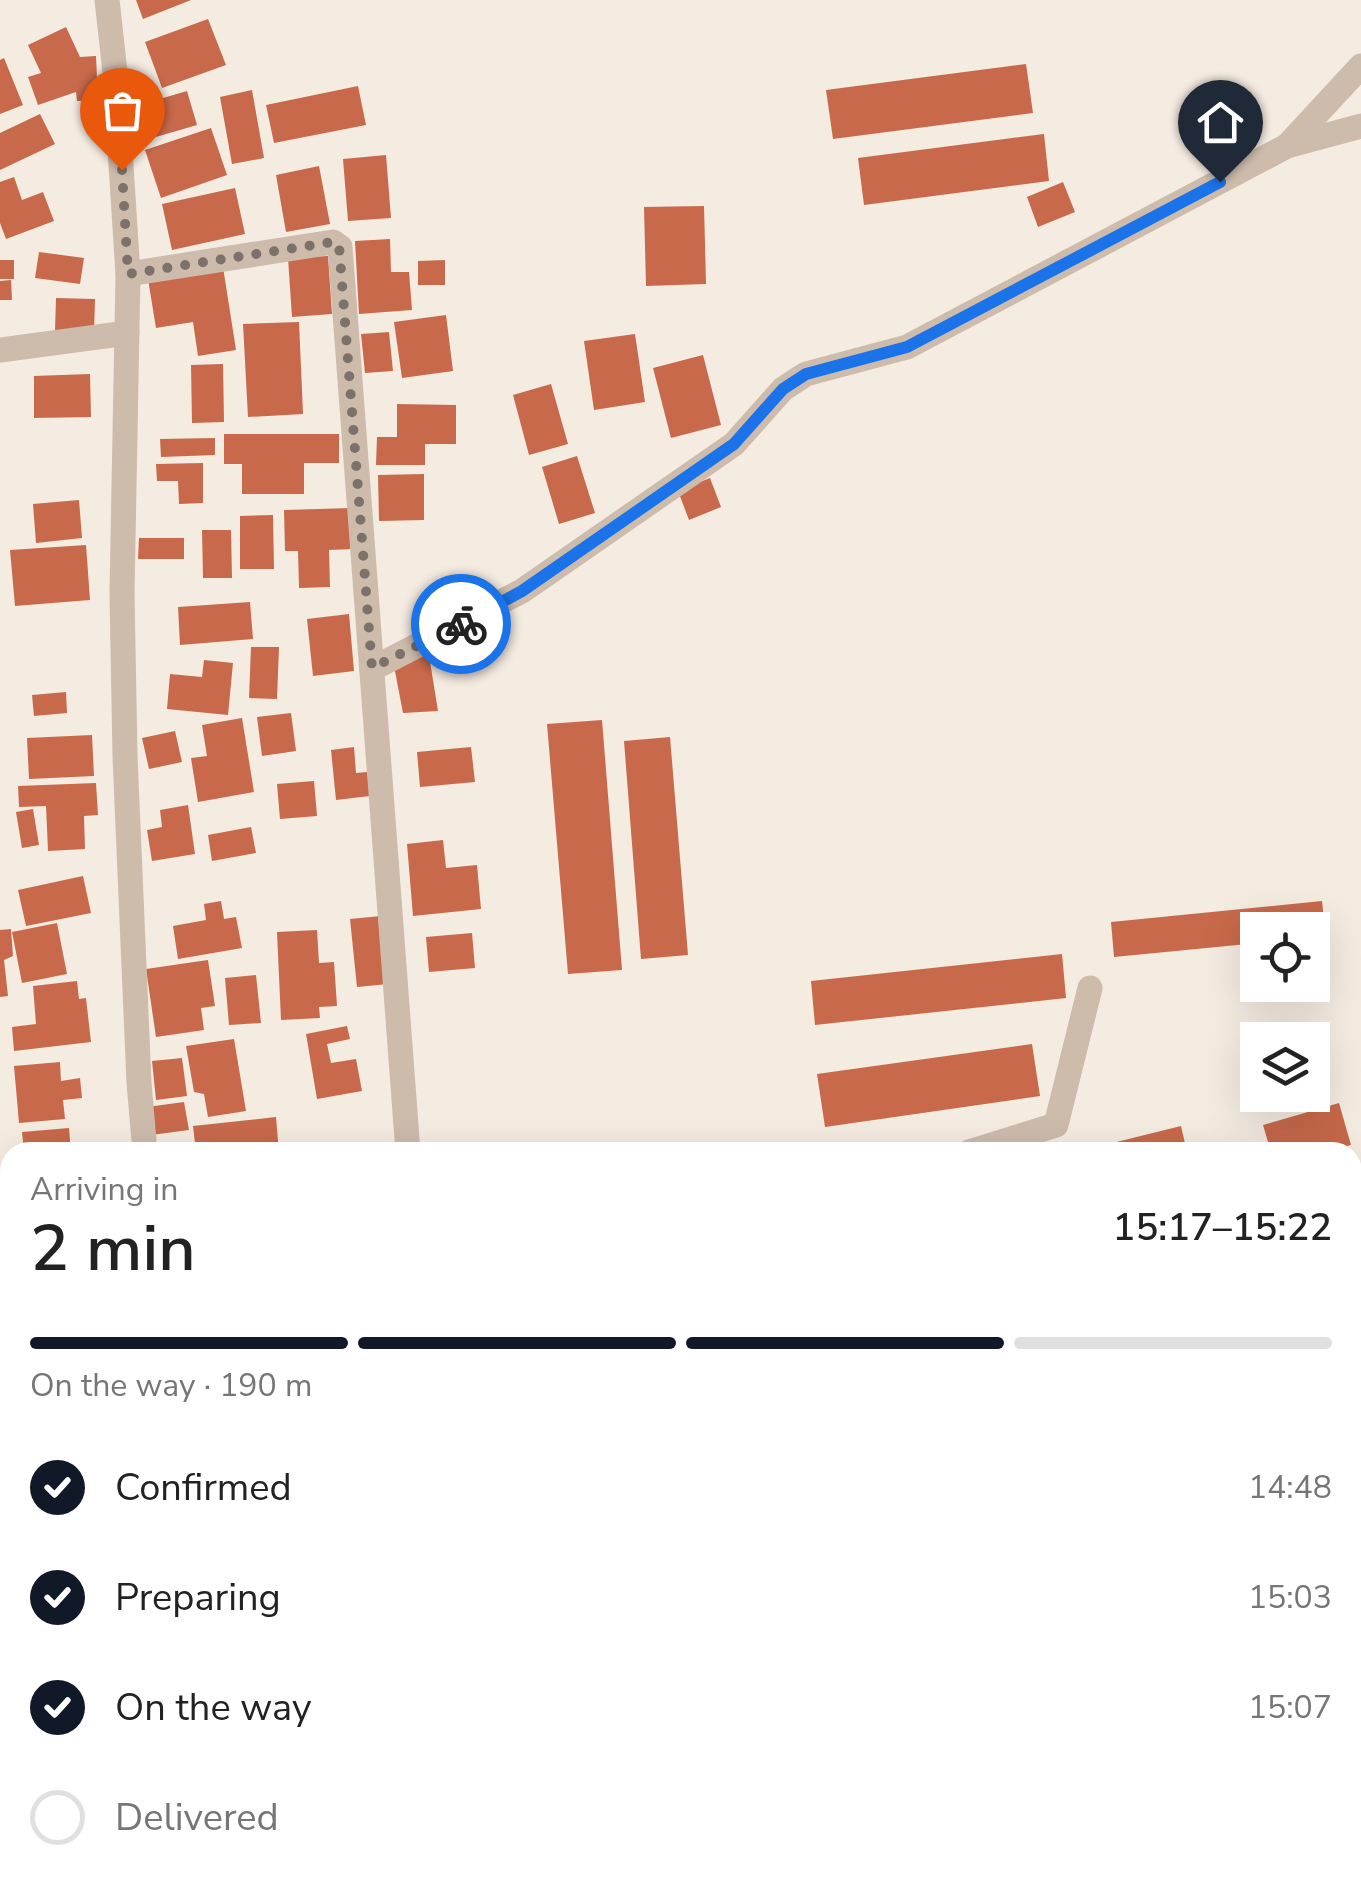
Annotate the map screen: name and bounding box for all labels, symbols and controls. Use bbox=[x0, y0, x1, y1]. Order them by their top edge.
pin bbox=[80, 68, 165, 171]
pin bbox=[1178, 80, 1263, 183]
icon: bag bbox=[95, 83, 150, 138]
icon: home bbox=[1193, 95, 1248, 150]
courier bbox=[411, 574, 511, 674]
icon: bike bbox=[434, 597, 489, 652]
map controls bbox=[1240, 912, 1330, 1112]
button: locate bbox=[1240, 912, 1330, 1002]
button: layers bbox=[1240, 1022, 1330, 1112]
text: Arriving in bbox=[30, 1168, 178, 1211]
text: 15:17–15:22 bbox=[1113, 1202, 1332, 1253]
text: 2 min bbox=[30, 1204, 196, 1293]
text: On the way · 190 m bbox=[30, 1364, 312, 1407]
icon: check bbox=[30, 1460, 85, 1515]
text: Confirmed bbox=[115, 1462, 292, 1513]
text: 14:48 bbox=[1248, 1466, 1332, 1509]
icon: check bbox=[30, 1570, 85, 1625]
text: Preparing bbox=[115, 1572, 281, 1623]
text: 15:03 bbox=[1248, 1576, 1332, 1619]
icon: check bbox=[30, 1680, 85, 1735]
text: On the way bbox=[115, 1682, 311, 1733]
text: 15:07 bbox=[1248, 1686, 1332, 1729]
text: Delivered bbox=[115, 1792, 279, 1843]

